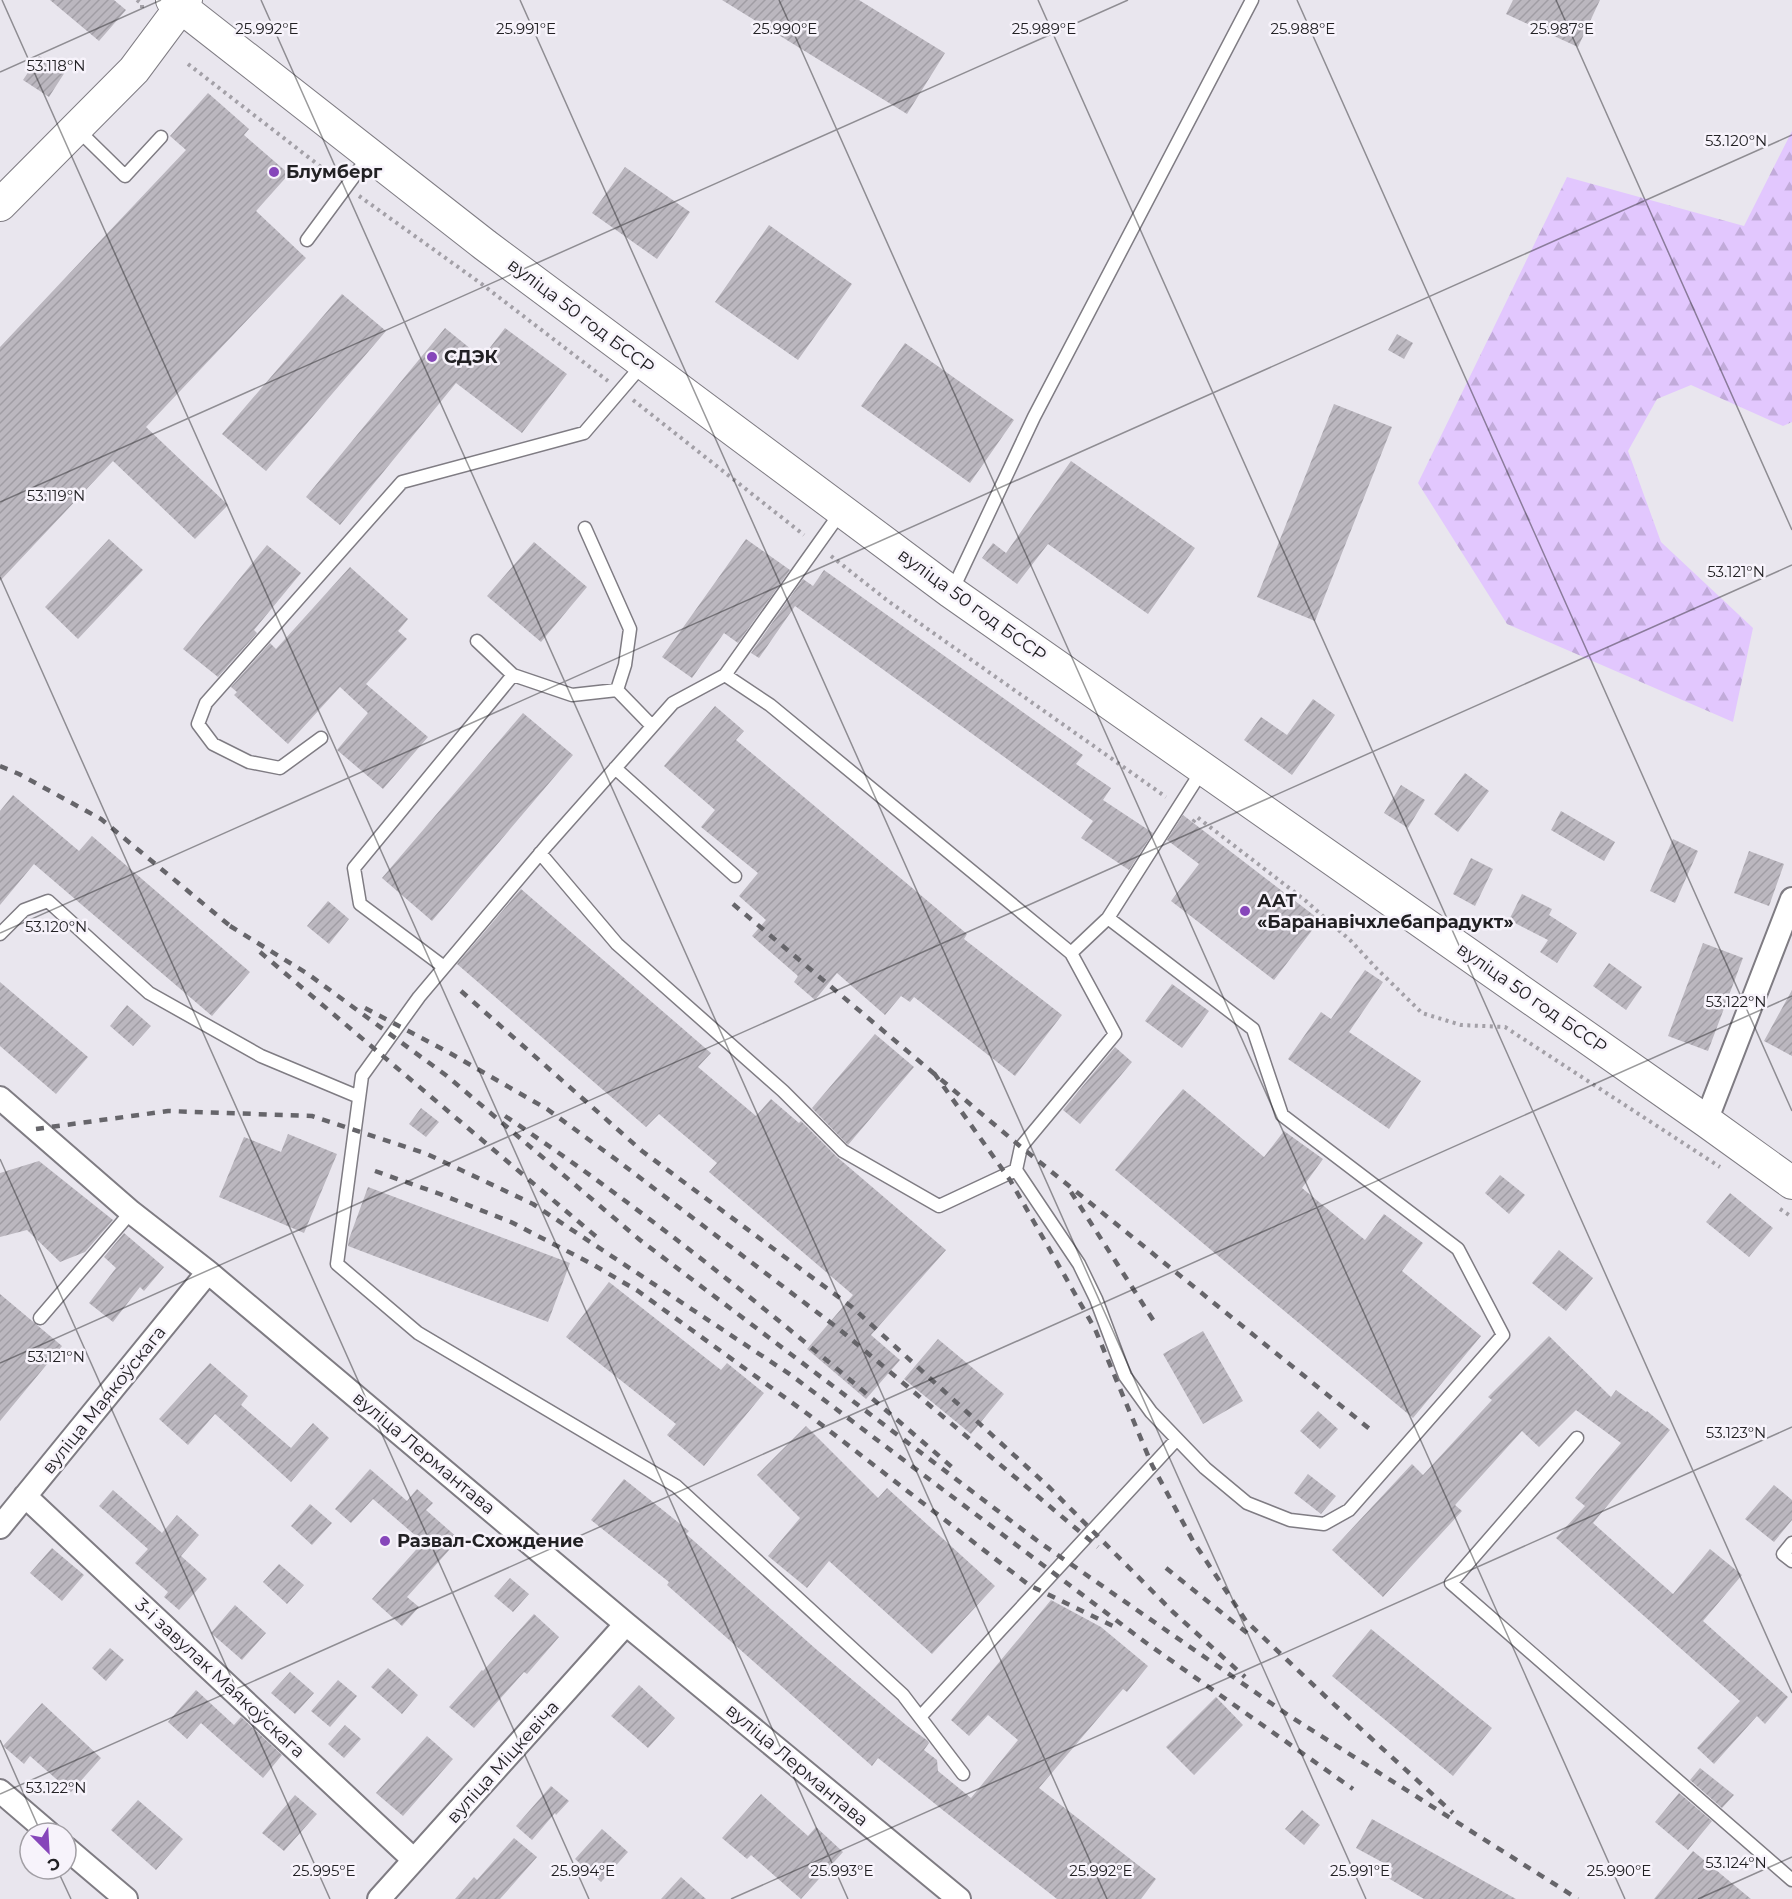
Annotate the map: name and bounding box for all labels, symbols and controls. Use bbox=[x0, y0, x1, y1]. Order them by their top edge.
text: 25.992°E bbox=[235, 19, 299, 38]
text: 25.991°E bbox=[496, 19, 556, 38]
text: 25.990°E bbox=[753, 19, 817, 38]
text: 25.989°E bbox=[1012, 19, 1076, 38]
text: 25.988°E bbox=[1271, 19, 1335, 38]
text: 25.987°E bbox=[1530, 19, 1594, 38]
text: 53.118°N bbox=[27, 56, 85, 75]
text: 53.120°N bbox=[1705, 131, 1767, 150]
place label: Блумберг bbox=[286, 161, 383, 183]
marker: Блумберг bbox=[267, 165, 281, 179]
street label: вуліца 50 год БССР bbox=[503, 254, 659, 378]
place label: СДЭК bbox=[444, 346, 499, 368]
marker: СДЭК bbox=[425, 350, 439, 364]
text: 53.119°N bbox=[27, 486, 85, 505]
street label: вуліца 50 год БССР bbox=[893, 544, 1051, 666]
text: 53.121°N bbox=[1707, 562, 1765, 581]
place label: ААТ «Баранавічхлебапрадукт» bbox=[1257, 890, 1514, 933]
marker: ААТ «Баранавічхлебапрадукт» bbox=[1238, 904, 1252, 918]
text: 53.120°N bbox=[25, 917, 87, 936]
street label: вуліца 50 год БССР bbox=[1453, 938, 1611, 1058]
text: 53.122°N bbox=[1706, 992, 1766, 1011]
street label: вуліца Маякоўскага bbox=[37, 1322, 171, 1478]
text: 53.121°N bbox=[27, 1347, 85, 1366]
street label: вуліца Лермантава bbox=[348, 1387, 500, 1519]
text: 53.123°N bbox=[1706, 1423, 1766, 1442]
place label: Развал-Схождение bbox=[397, 1530, 584, 1552]
marker: Развал-Схождение bbox=[378, 1534, 392, 1548]
street label: 3-і завулак Маякоўскага bbox=[131, 1594, 309, 1762]
street label: вуліца Міцкевіча bbox=[442, 1696, 564, 1828]
street label: вуліца Лермантава bbox=[721, 1699, 873, 1831]
text: 53.122°N bbox=[26, 1778, 86, 1797]
north arrow bbox=[18, 1821, 78, 1881]
text: С bbox=[44, 1853, 63, 1875]
text: 53.124°N bbox=[1705, 1853, 1767, 1872]
text: 25.995°E bbox=[292, 1861, 356, 1880]
text: 25.994°E bbox=[551, 1861, 615, 1880]
text: 25.993°E bbox=[811, 1861, 873, 1880]
text: 25.992°E bbox=[1069, 1861, 1133, 1880]
text: 25.991°E bbox=[1330, 1861, 1390, 1880]
text: 25.990°E bbox=[1587, 1861, 1651, 1880]

